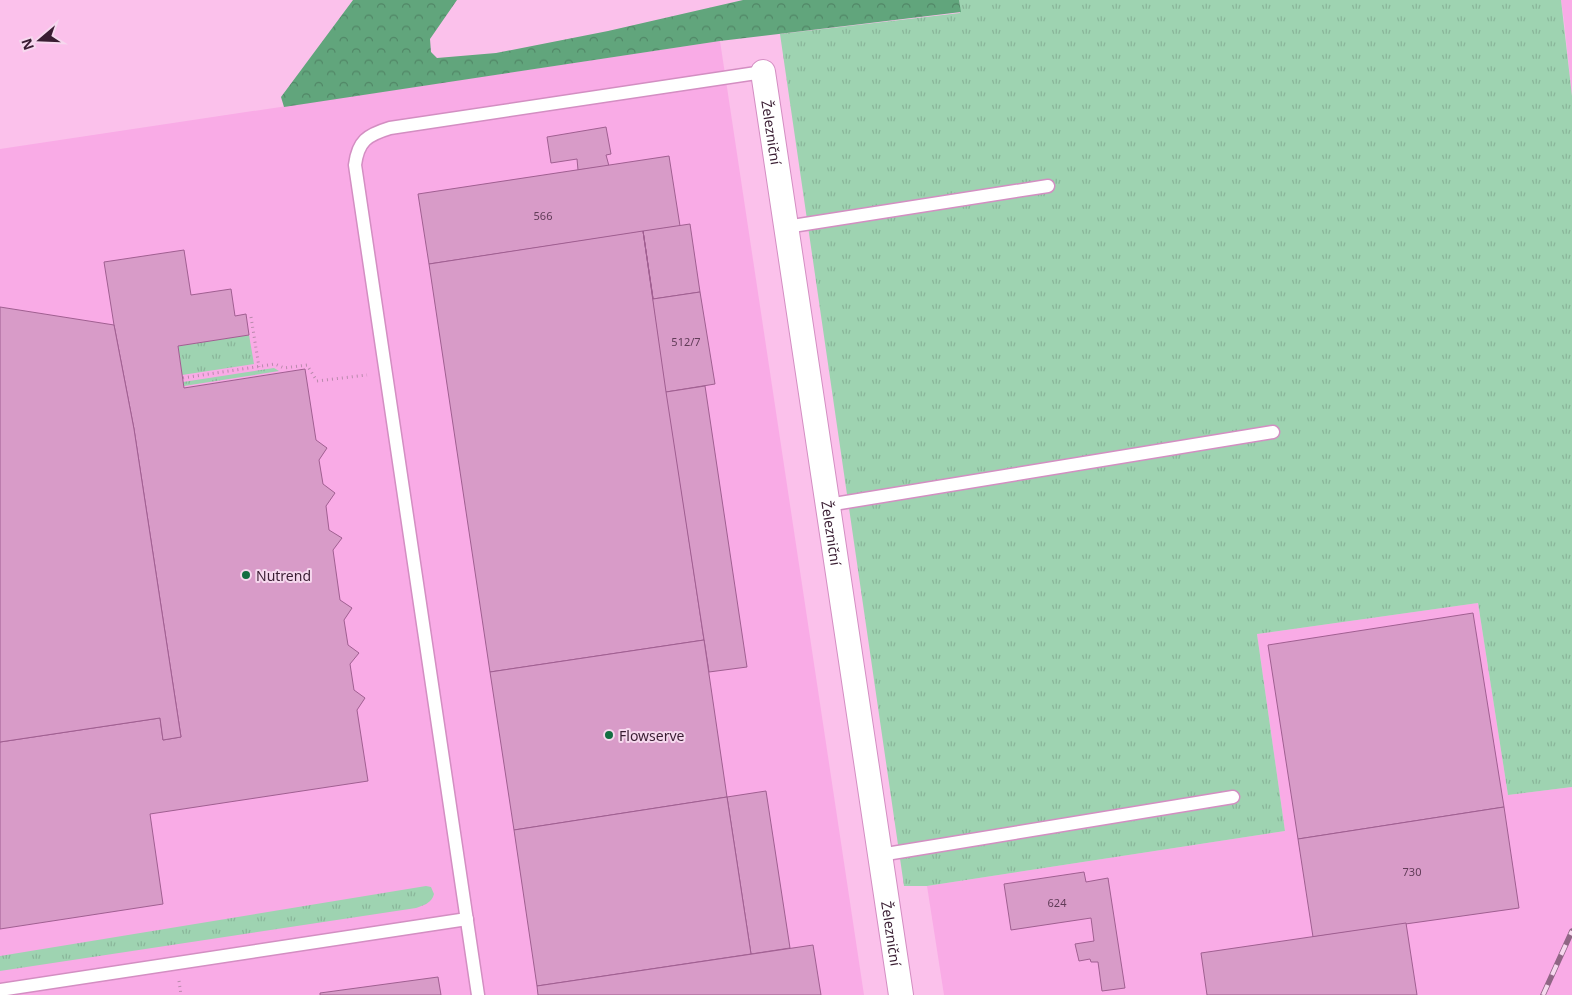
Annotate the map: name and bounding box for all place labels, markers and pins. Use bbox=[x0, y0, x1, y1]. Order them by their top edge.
place label: Nutrend bbox=[256, 566, 311, 585]
marker: Nutrend bbox=[240, 569, 252, 581]
place label: Flowserve bbox=[619, 726, 685, 745]
marker: Flowserve bbox=[603, 729, 615, 741]

